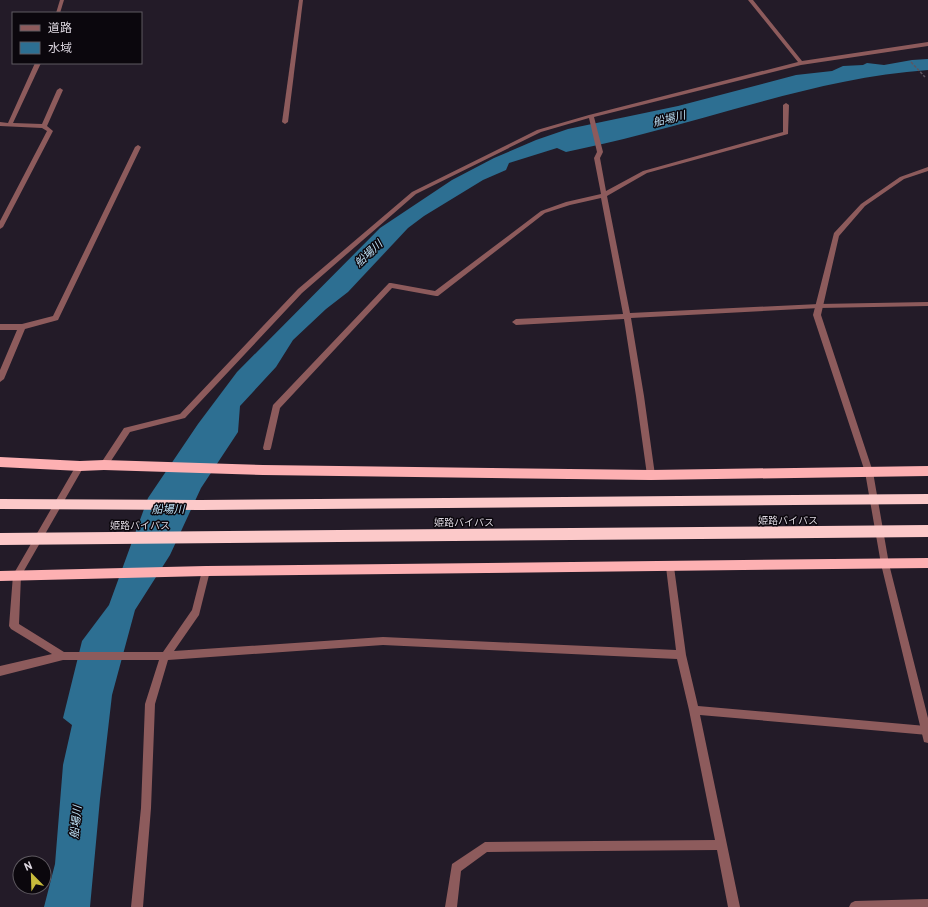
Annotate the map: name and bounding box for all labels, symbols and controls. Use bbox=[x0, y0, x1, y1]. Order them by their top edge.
legend bbox=[12, 12, 142, 64]
text: 道路 bbox=[48, 20, 72, 34]
text: 水域 bbox=[48, 40, 72, 54]
water label: 船場川 bbox=[651, 107, 688, 128]
water label: 船場川 bbox=[351, 236, 385, 269]
water label: 船場川 bbox=[152, 502, 185, 515]
street label: 姫路バイパス bbox=[758, 514, 818, 526]
street label: 姫路バイパス bbox=[434, 516, 494, 528]
street label: 姫路バイパス bbox=[110, 519, 170, 531]
water label: 船場川 bbox=[67, 804, 83, 839]
north arrow bbox=[12, 855, 52, 895]
text: N bbox=[22, 858, 34, 873]

